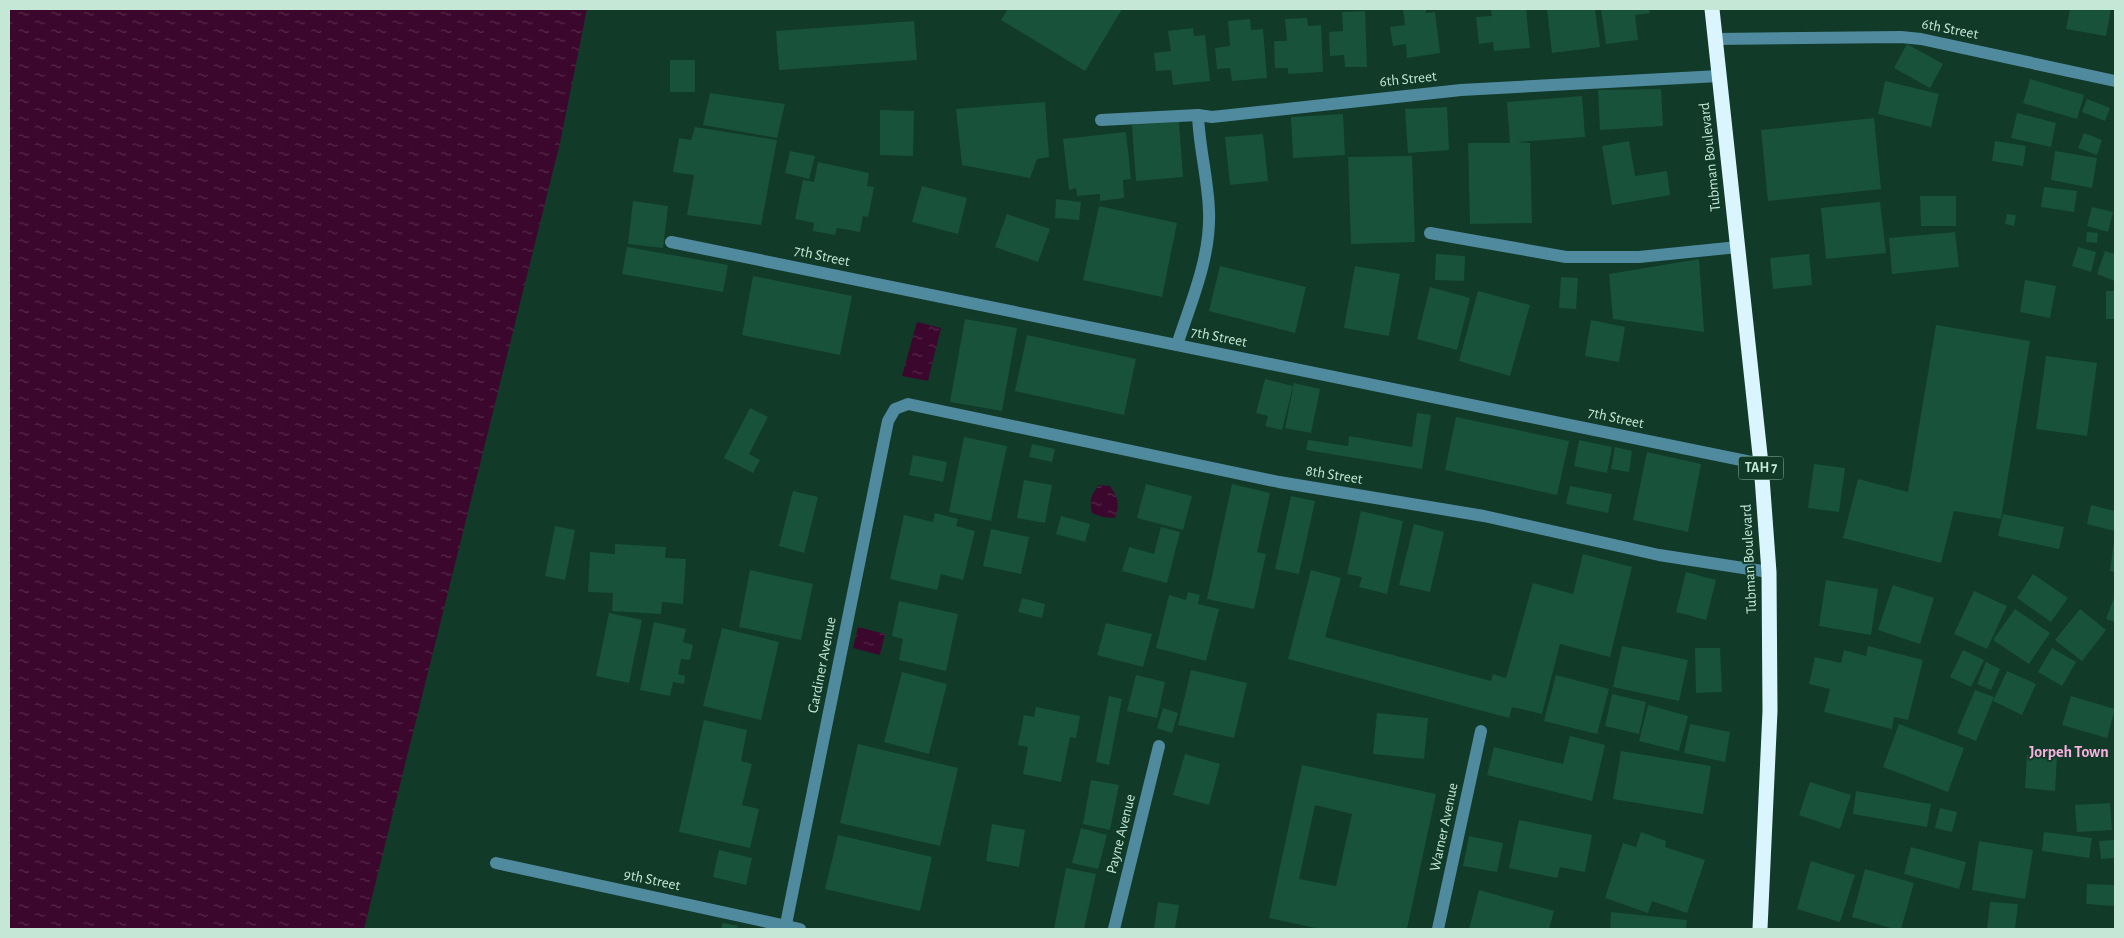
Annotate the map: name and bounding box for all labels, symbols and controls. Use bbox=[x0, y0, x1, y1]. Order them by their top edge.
street label: 6th Street bbox=[1920, 16, 1980, 42]
street label: 6th Street bbox=[1379, 69, 1438, 89]
street label: Tubman Boulevard bbox=[1697, 102, 1723, 212]
street label: 7th Street bbox=[793, 243, 851, 269]
street label: 7th Street bbox=[1190, 324, 1248, 350]
street label: 7th Street bbox=[1587, 405, 1645, 431]
road number: TAH 7 bbox=[1738, 456, 1784, 479]
street label: 8th Street bbox=[1304, 463, 1364, 487]
street label: Tubman Boulevard bbox=[1739, 504, 1759, 614]
street label: Gardiner Avenue bbox=[805, 616, 839, 714]
district label: Jorpeh Town bbox=[2029, 744, 2109, 760]
street label: Warner Avenue bbox=[1427, 781, 1461, 873]
street label: Payne Avenue bbox=[1104, 793, 1138, 875]
street label: 9th Street bbox=[622, 867, 682, 893]

